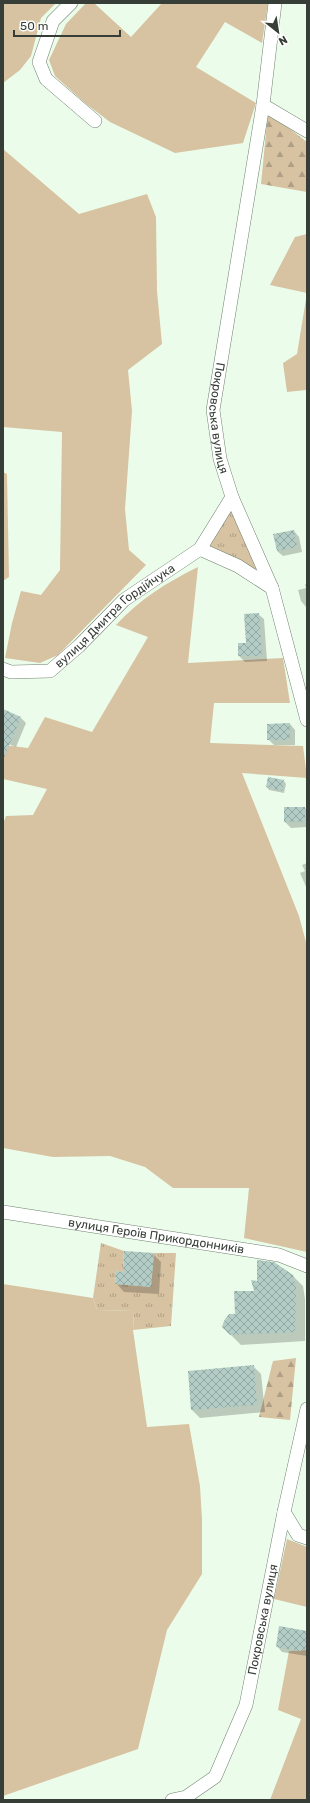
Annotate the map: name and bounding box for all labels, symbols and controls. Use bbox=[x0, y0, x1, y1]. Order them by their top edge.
scale bar bbox=[14, 12, 120, 38]
north arrow bbox=[258, 12, 298, 52]
text: 50 m bbox=[20, 19, 48, 33]
text: N bbox=[276, 33, 289, 48]
street label: Покровська вулиця bbox=[206, 361, 231, 475]
street label: вулиця Дмитра Гордійчука bbox=[52, 561, 177, 671]
street label: вулиця Героїв Прикордонників bbox=[67, 1215, 245, 1256]
street label: Покровська вулиця bbox=[245, 1563, 281, 1676]

